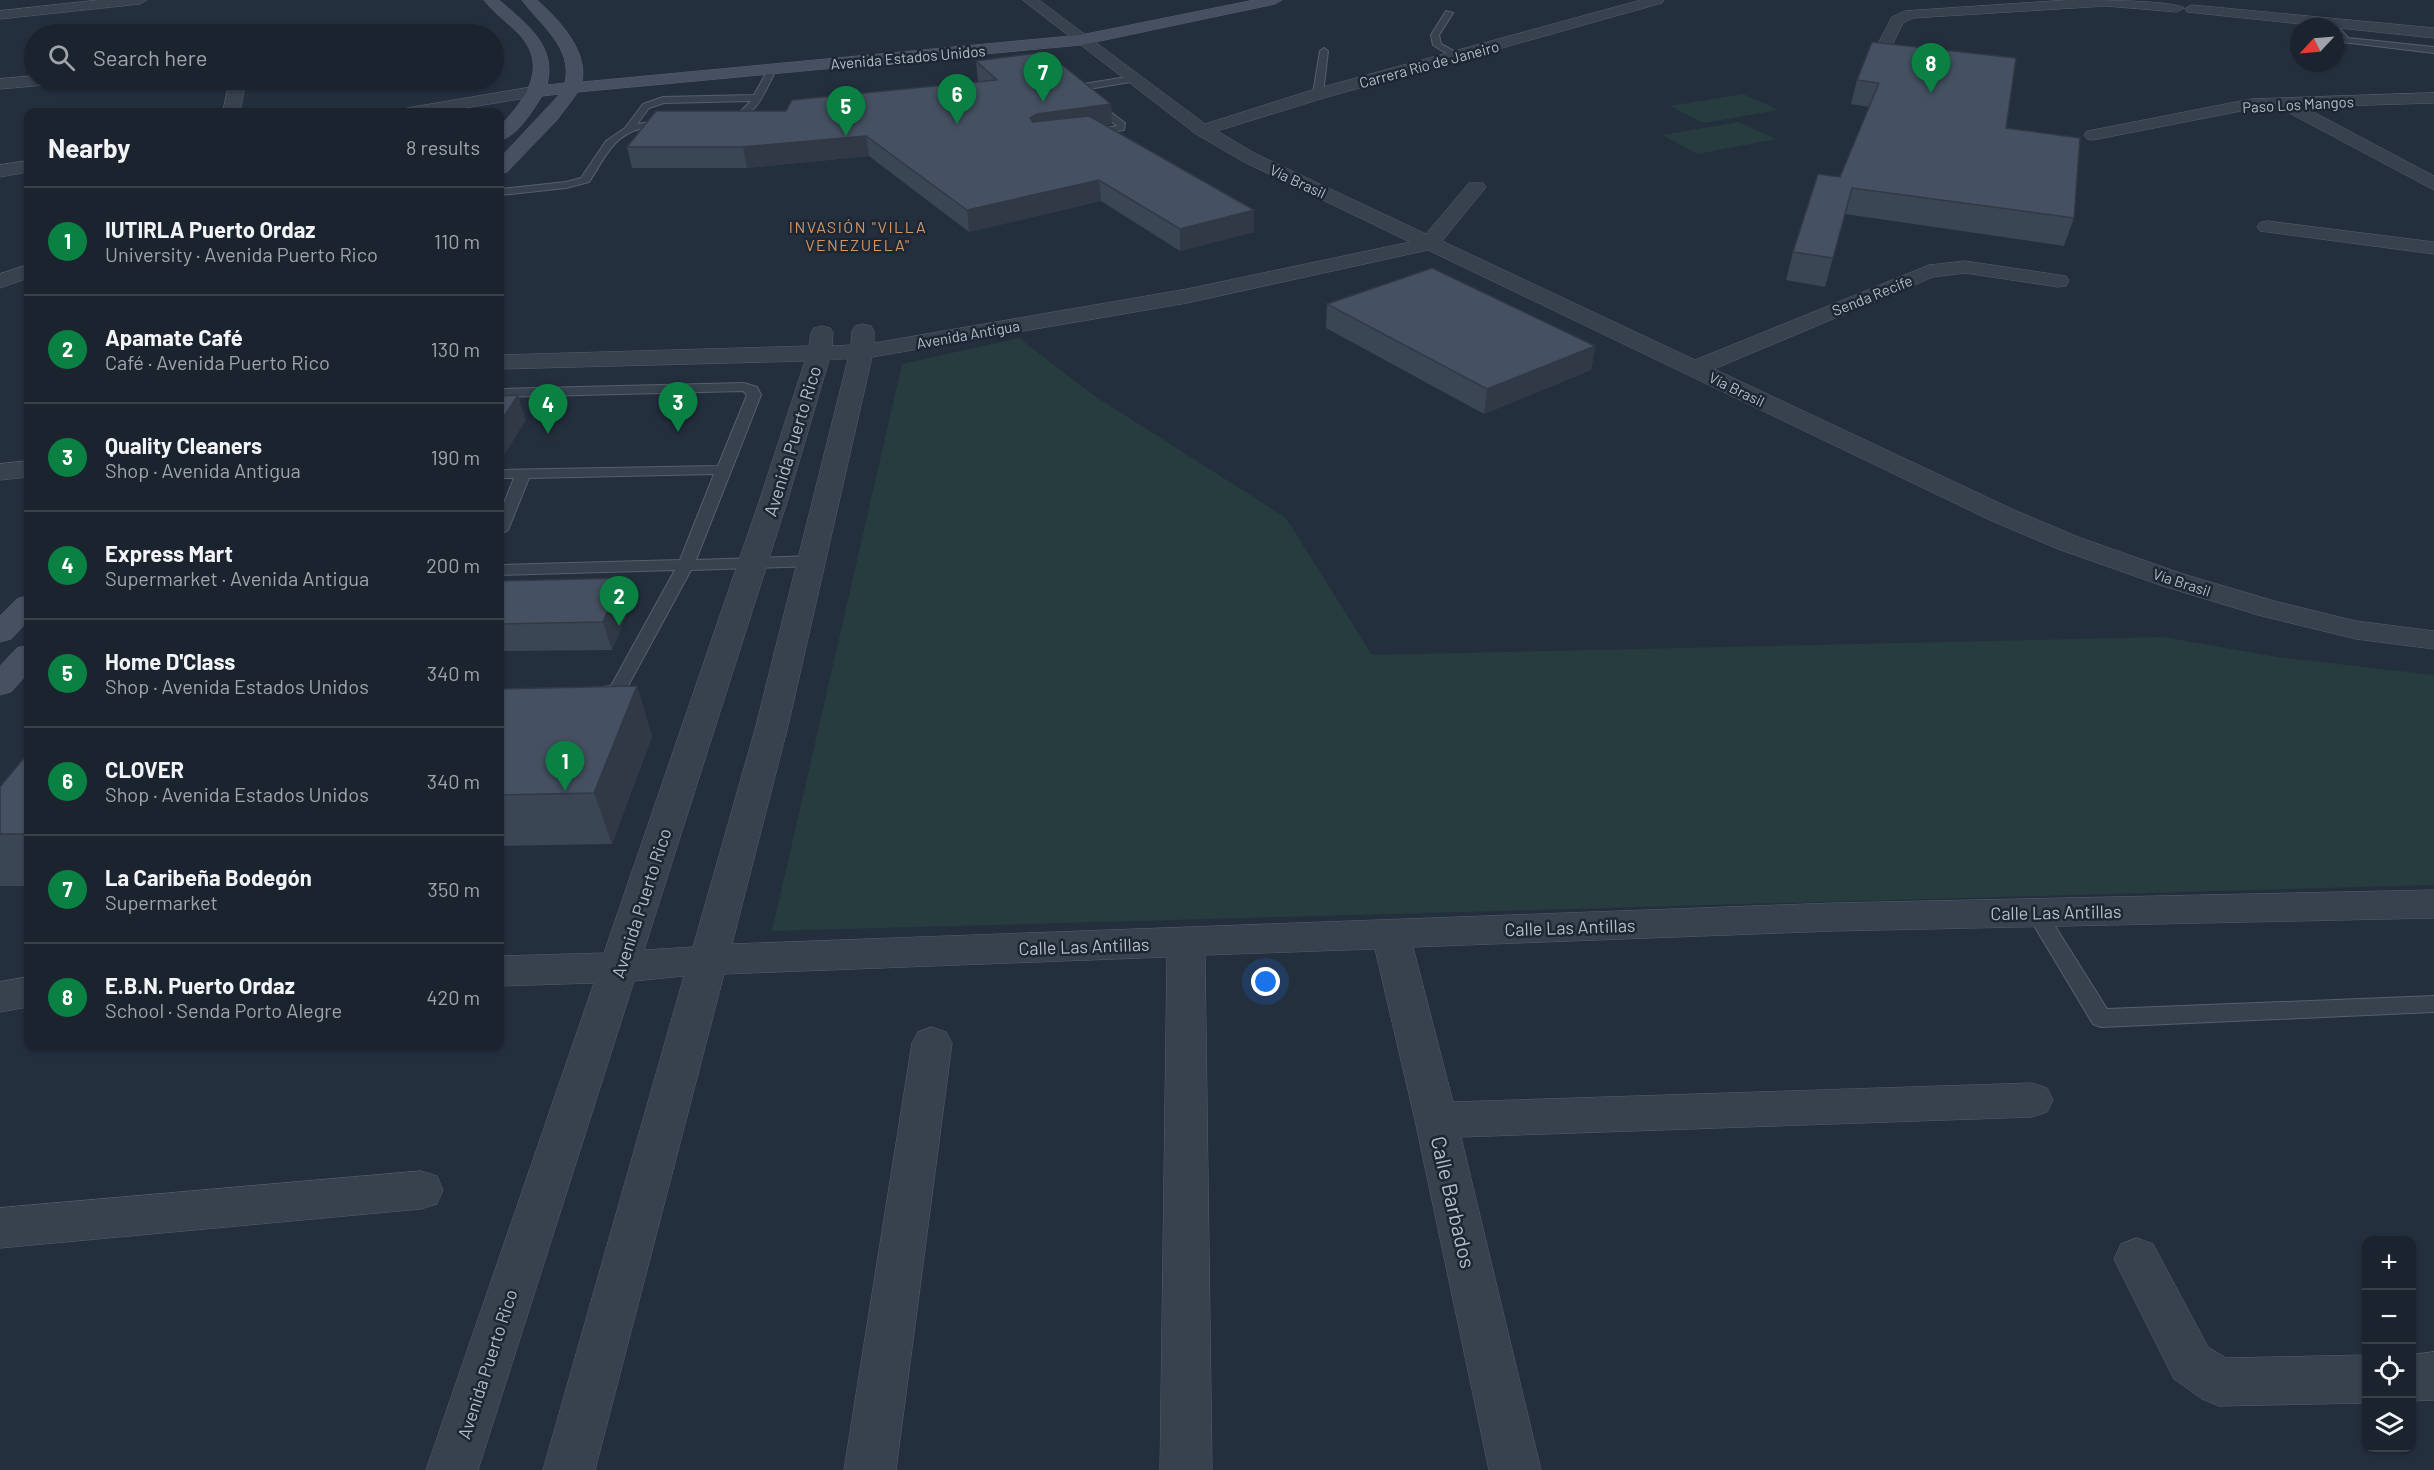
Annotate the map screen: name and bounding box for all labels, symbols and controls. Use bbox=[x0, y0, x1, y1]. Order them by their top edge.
north arrow bbox=[2290, 18, 2344, 72]
search box bbox=[24, 24, 504, 90]
street label: Carrera Río de Janeiro bbox=[1357, 37, 1501, 91]
icon: search bbox=[45, 41, 78, 74]
street label: Avenida Estados Unidos bbox=[830, 41, 986, 73]
text: Search here bbox=[93, 44, 207, 70]
pin: 8 bbox=[1912, 44, 1950, 93]
pin: 7 bbox=[1024, 52, 1062, 102]
pin: 6 bbox=[938, 74, 976, 124]
pin: 5 bbox=[826, 86, 866, 136]
street label: Paso Los Mangos bbox=[2242, 92, 2354, 116]
text: Nearby bbox=[48, 132, 130, 163]
text: 8 results bbox=[406, 135, 480, 159]
street label: Vía Brasil bbox=[1267, 160, 1329, 202]
text: IUTIRLA Puerto Ordaz bbox=[105, 216, 315, 242]
district label: INVASIÓN "VILLA VENEZUELA" bbox=[789, 217, 927, 254]
text: 1 bbox=[64, 229, 71, 253]
text: 110 m bbox=[434, 229, 480, 253]
text: University · Avenida Puerto Rico bbox=[105, 242, 378, 266]
street label: Senda Recife bbox=[1829, 271, 1915, 319]
street label: Avenida Antigua bbox=[915, 316, 1021, 352]
text: Apamate Café bbox=[105, 324, 243, 350]
text: 2 bbox=[62, 337, 73, 361]
text: 130 m bbox=[431, 337, 480, 361]
text: Café · Avenida Puerto Rico bbox=[105, 350, 330, 374]
street label: Avenida Puerto Rico bbox=[759, 363, 825, 519]
street label: Vía Brasil bbox=[1706, 368, 1768, 410]
pin: 3 bbox=[658, 382, 698, 432]
pin: 4 bbox=[528, 384, 568, 434]
text: Quality Cleaners bbox=[105, 432, 262, 458]
text: 3 bbox=[62, 445, 73, 469]
text: 190 m bbox=[431, 445, 480, 469]
text: Shop · Avenida Antigua bbox=[105, 458, 301, 482]
text: Express Mart bbox=[105, 540, 233, 566]
text: 4 bbox=[61, 553, 74, 577]
text: 200 m bbox=[426, 553, 480, 577]
street label: Vía Brasil bbox=[2151, 564, 2213, 600]
text: Supermarket · Avenida Antigua bbox=[105, 566, 369, 590]
pin: 2 bbox=[600, 576, 638, 626]
text: Home D'Class bbox=[105, 648, 235, 674]
text: 5 bbox=[62, 661, 73, 685]
text: 340 m bbox=[427, 661, 480, 685]
text: Shop · Avenida Estados Unidos bbox=[105, 674, 369, 698]
pin: 1 bbox=[546, 742, 584, 791]
text: CLOVER bbox=[105, 756, 184, 782]
text: 6 bbox=[62, 769, 73, 793]
text: 340 m bbox=[427, 769, 480, 793]
text: Shop · Avenida Estados Unidos bbox=[105, 782, 369, 806]
street label: Avenida Puerto Rico bbox=[606, 825, 676, 981]
text: La Caribeña Bodegón bbox=[105, 864, 312, 890]
text: 7 bbox=[63, 877, 72, 901]
text: 350 m bbox=[428, 877, 480, 901]
text: Supermarket bbox=[105, 890, 218, 914]
street label: Calle Las Antillas bbox=[1990, 900, 2122, 924]
street label: Calle Las Antillas bbox=[1504, 914, 1636, 940]
street label: Calle Las Antillas bbox=[1018, 933, 1150, 959]
your location bbox=[1251, 967, 1280, 996]
text: E.B.N. Puerto Ordaz bbox=[105, 972, 295, 998]
text: 8 bbox=[62, 985, 73, 1009]
text: 420 m bbox=[426, 985, 480, 1009]
text: School · Senda Porto Alegre bbox=[105, 998, 342, 1022]
street label: Calle Barbados bbox=[1427, 1133, 1481, 1271]
map controls bbox=[2362, 1236, 2416, 1452]
button: + bbox=[2362, 1236, 2416, 1290]
street label: Avenida Puerto Rico bbox=[452, 1286, 522, 1442]
button: − bbox=[2362, 1290, 2416, 1344]
button: locate bbox=[2362, 1344, 2416, 1398]
button: layers bbox=[2362, 1398, 2416, 1452]

